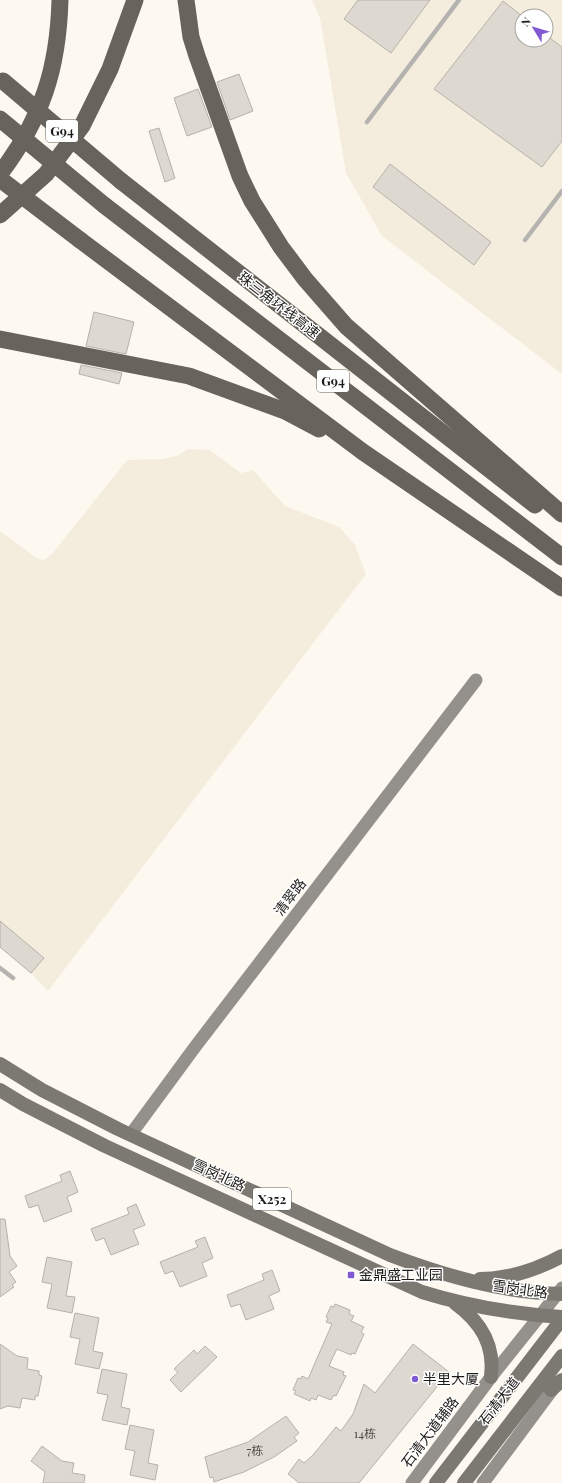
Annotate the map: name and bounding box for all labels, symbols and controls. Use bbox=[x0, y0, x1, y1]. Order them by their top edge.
north arrow bbox=[514, 8, 554, 48]
text: N bbox=[517, 14, 534, 29]
road number: G94 bbox=[46, 120, 78, 142]
street label: 珠三角环线高速 bbox=[235, 267, 324, 342]
road number: G94 bbox=[317, 370, 349, 392]
street label: 清翠路 bbox=[269, 874, 310, 919]
street label: 雪岗北路 bbox=[190, 1154, 249, 1195]
road number: X252 bbox=[253, 1188, 291, 1210]
place label: 金鼎盛工业园 bbox=[359, 1265, 443, 1284]
marker: 金鼎盛工业园 bbox=[346, 1270, 356, 1280]
street label: 雪岗北路 bbox=[491, 1275, 549, 1302]
place label: 半里大厦 bbox=[423, 1369, 479, 1388]
street label: 石清大道 bbox=[474, 1373, 523, 1429]
marker: 半里大厦 bbox=[410, 1374, 420, 1384]
street label: 石清大道辅路 bbox=[397, 1392, 462, 1471]
house number: 14栋 bbox=[354, 1425, 376, 1441]
house number: 7栋 bbox=[247, 1442, 263, 1458]

